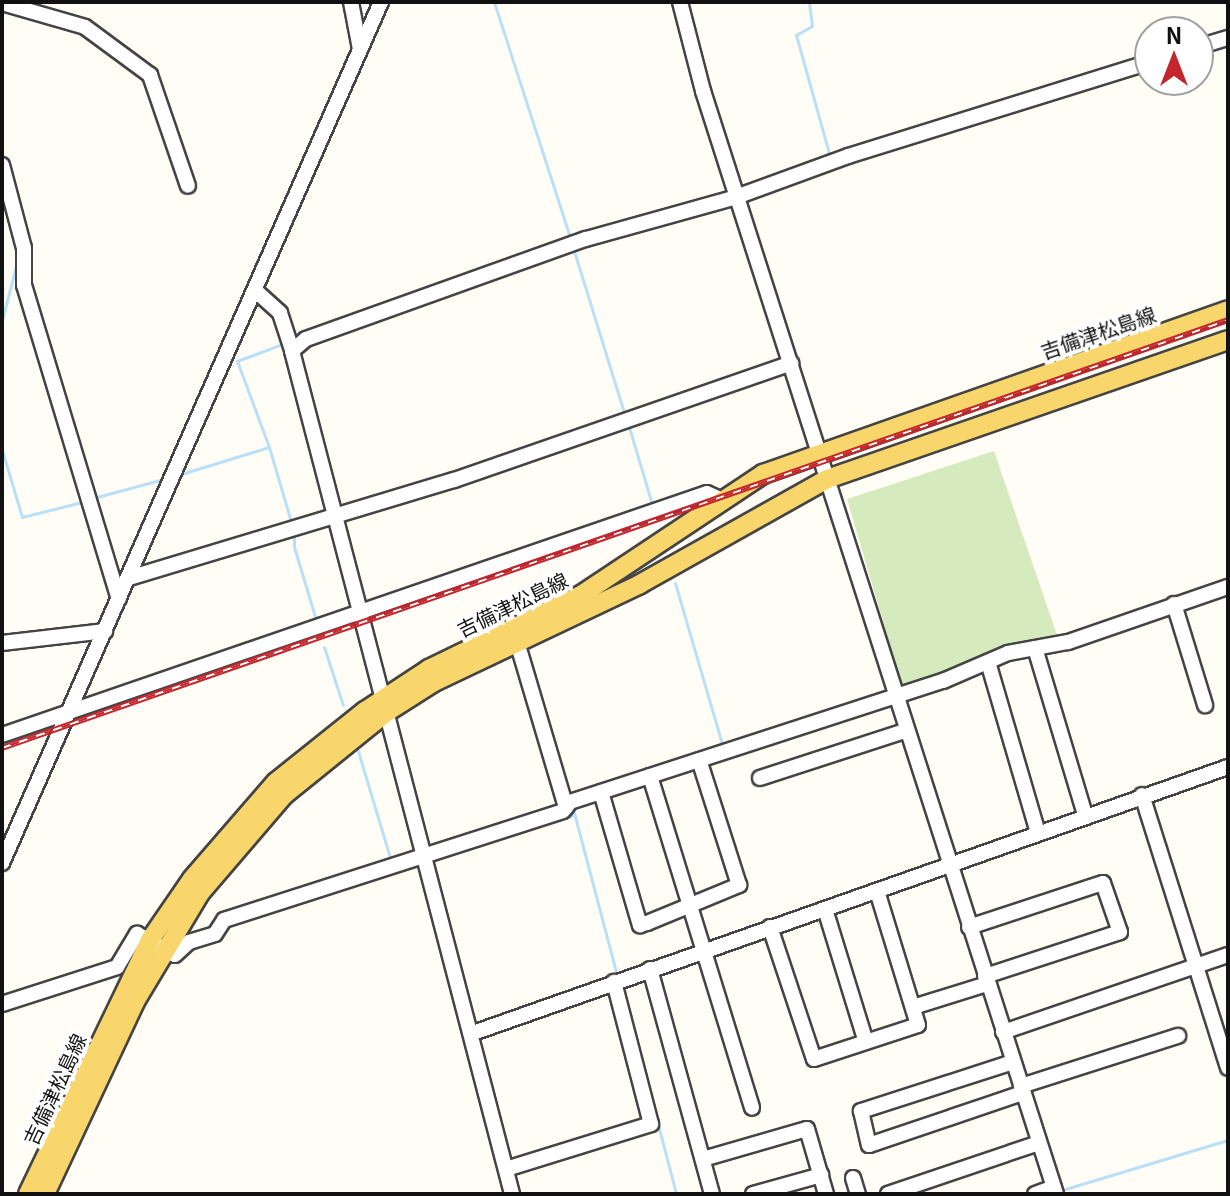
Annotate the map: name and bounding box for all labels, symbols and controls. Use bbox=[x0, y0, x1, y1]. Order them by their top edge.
north arrow bbox=[1134, 16, 1214, 96]
text: N bbox=[1166, 18, 1182, 50]
street label: 吉備津松島線 bbox=[1037, 301, 1159, 363]
street label: 吉備津松島線 bbox=[453, 567, 571, 641]
street label: 吉備津松島線 bbox=[18, 1030, 90, 1148]

